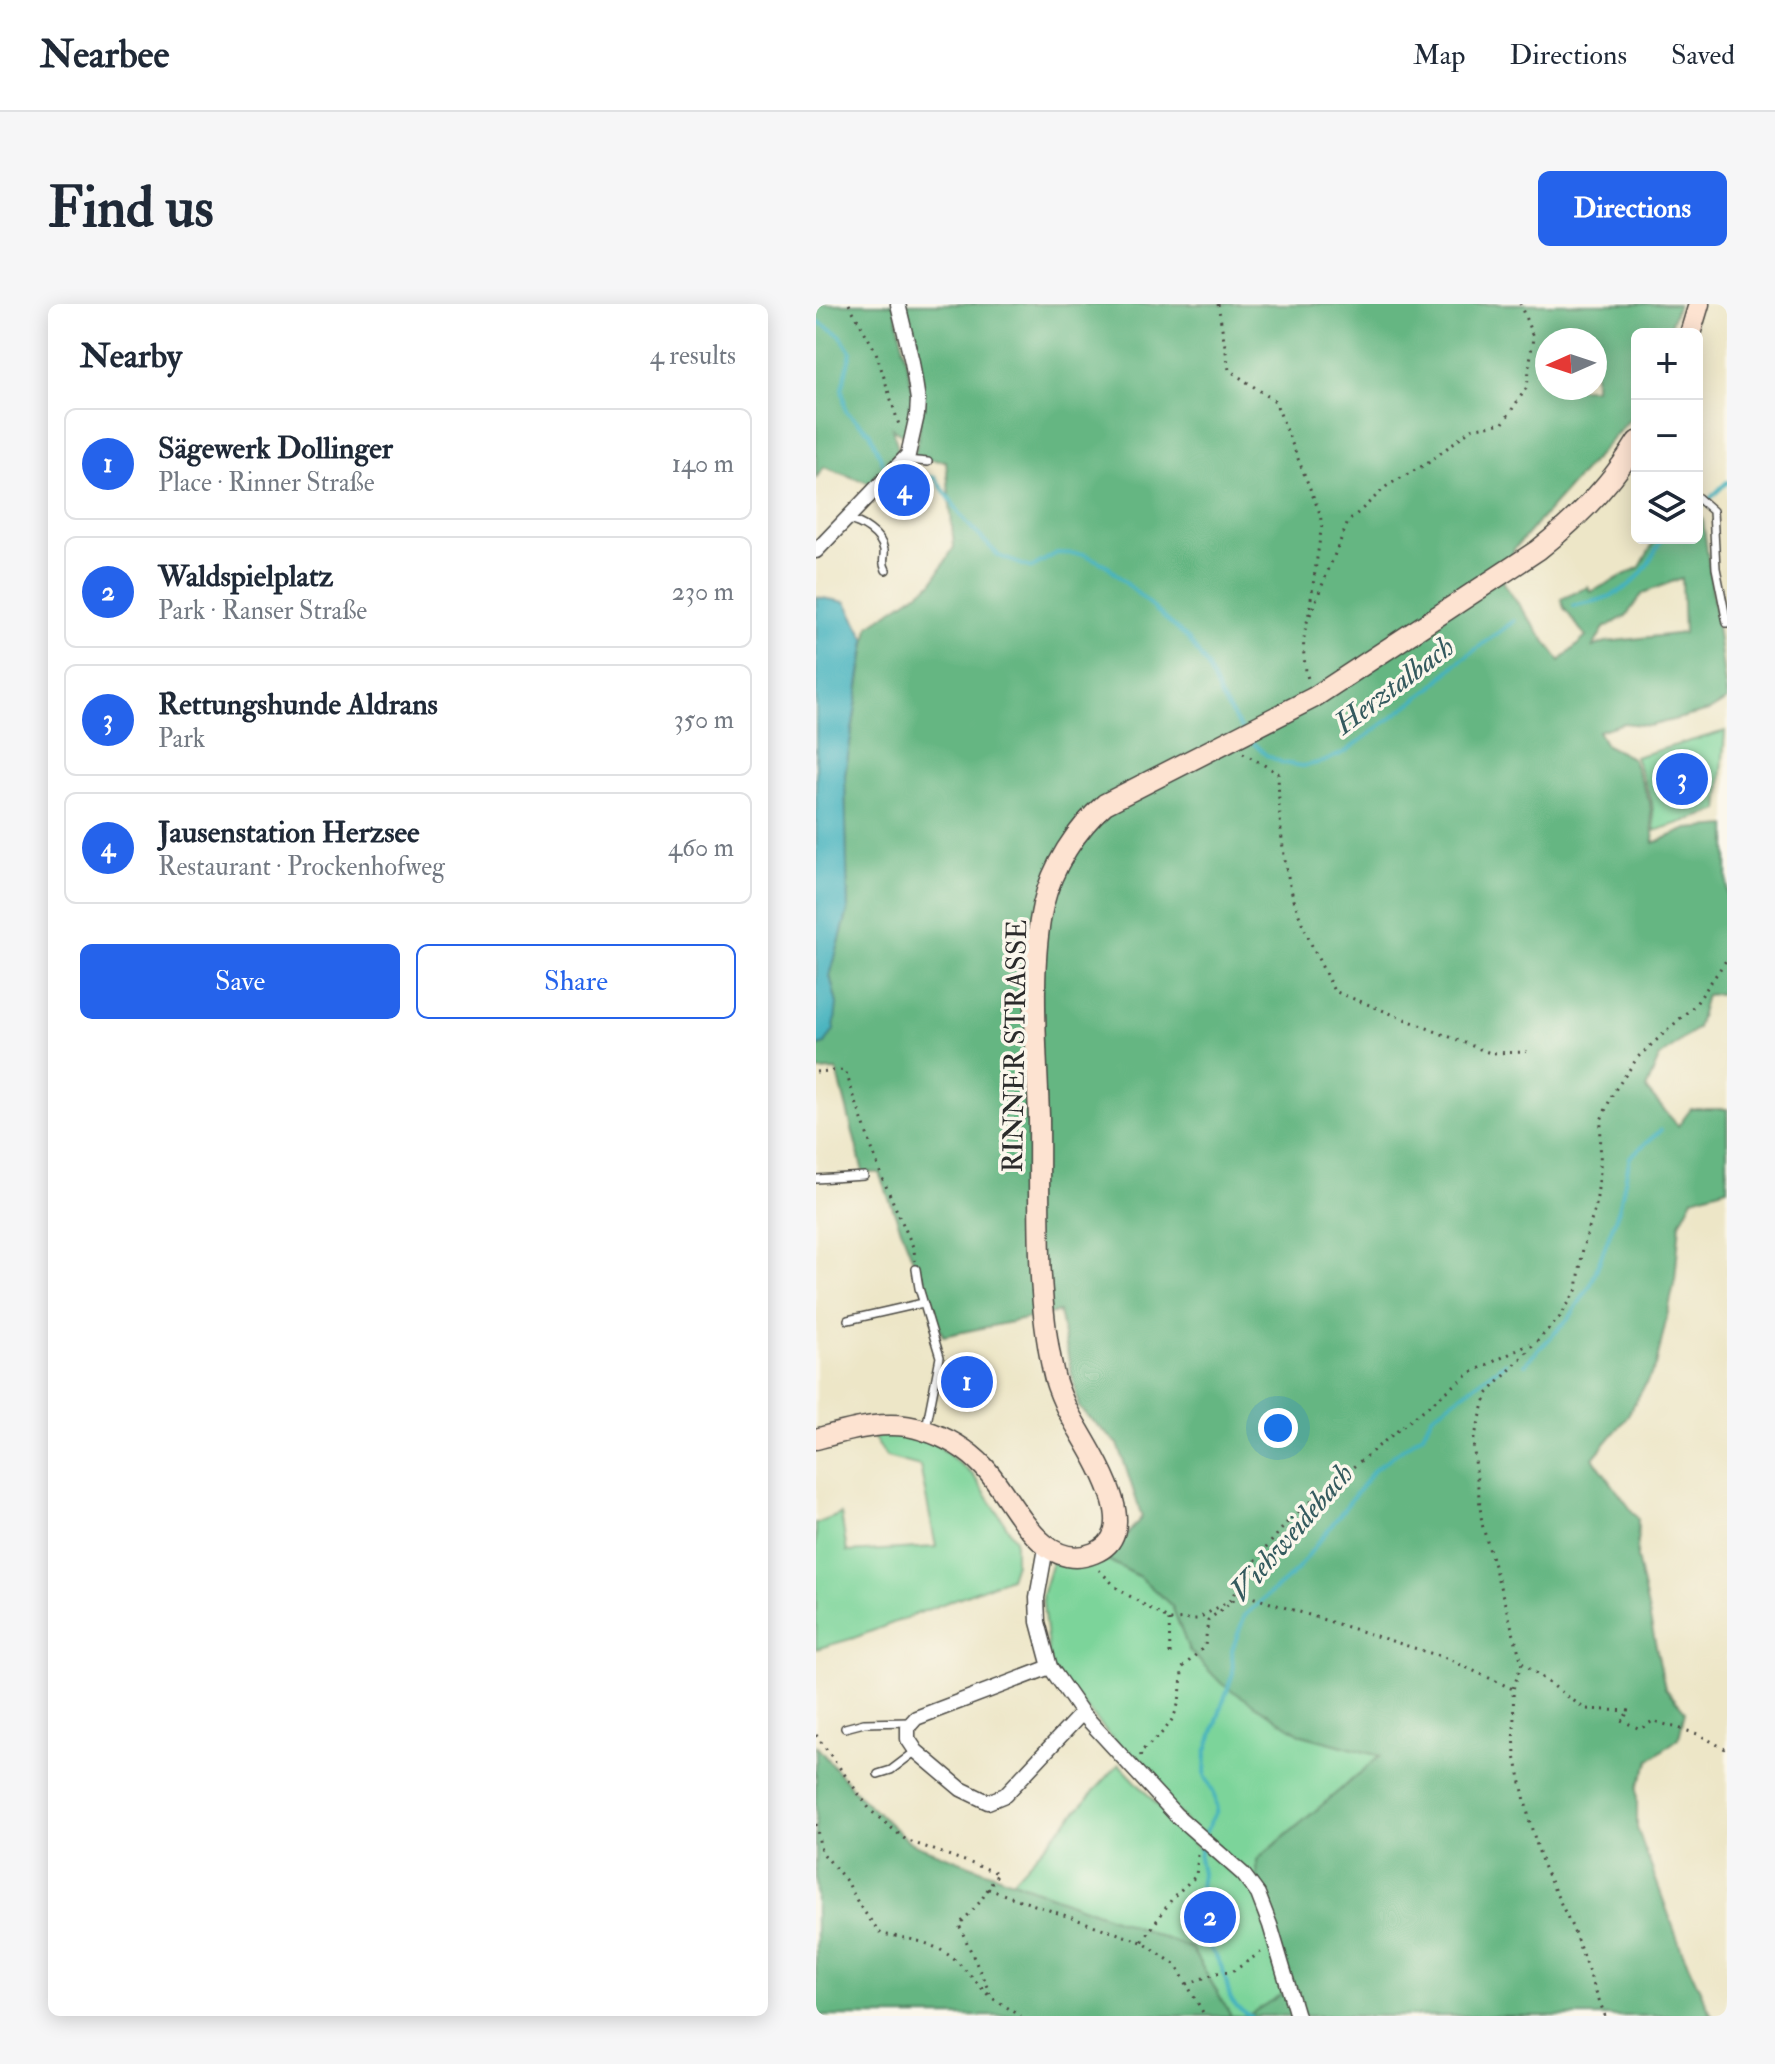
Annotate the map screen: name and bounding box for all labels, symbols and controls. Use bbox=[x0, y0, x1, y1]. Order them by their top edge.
text: Nearbee bbox=[40, 31, 169, 79]
text: Map bbox=[1413, 38, 1466, 73]
text: Directions bbox=[1510, 38, 1627, 73]
text: Saved bbox=[1671, 38, 1735, 73]
button: Directions bbox=[1538, 171, 1727, 246]
text: Find us bbox=[48, 173, 214, 244]
north arrow bbox=[1535, 328, 1607, 400]
map controls bbox=[1631, 328, 1703, 544]
button: + bbox=[1631, 328, 1703, 400]
text: Nearby bbox=[80, 335, 182, 378]
text: 4 results bbox=[650, 340, 736, 372]
button: − bbox=[1631, 400, 1703, 472]
text: Sägewerk Dollinger bbox=[158, 430, 393, 467]
text: 1 bbox=[103, 448, 113, 480]
text: 140 m bbox=[672, 448, 734, 480]
pin: 4 bbox=[878, 460, 930, 520]
text: Place · Rinner Straße bbox=[158, 467, 375, 499]
button: layers bbox=[1631, 472, 1703, 544]
text: Waldspielplatz bbox=[158, 558, 333, 595]
text: 2 bbox=[101, 576, 115, 608]
text: 230 m bbox=[672, 576, 734, 608]
text: Park · Ranser Straße bbox=[158, 595, 367, 627]
water label: Herztalbach bbox=[1325, 628, 1462, 744]
text: Rettungshunde Aldrans bbox=[158, 686, 438, 723]
text: 3 bbox=[103, 704, 113, 736]
text: 350 m bbox=[674, 704, 734, 736]
text: Park bbox=[158, 723, 205, 755]
pin: 3 bbox=[1656, 749, 1708, 809]
text: Jausenstation Herzsee bbox=[158, 814, 420, 851]
text: 4 bbox=[101, 832, 115, 864]
text: 460 m bbox=[668, 832, 734, 864]
text: Restaurant · Prockenhofweg bbox=[158, 851, 445, 883]
street label: RINNER STRASSE bbox=[996, 919, 1035, 1173]
button: Save bbox=[80, 944, 400, 1019]
button: Share bbox=[416, 944, 736, 1019]
pin: 1 bbox=[941, 1352, 993, 1412]
your location bbox=[1258, 1408, 1298, 1448]
water label: Viehweidebach bbox=[1221, 1456, 1361, 1609]
pin: 2 bbox=[1184, 1887, 1236, 1947]

